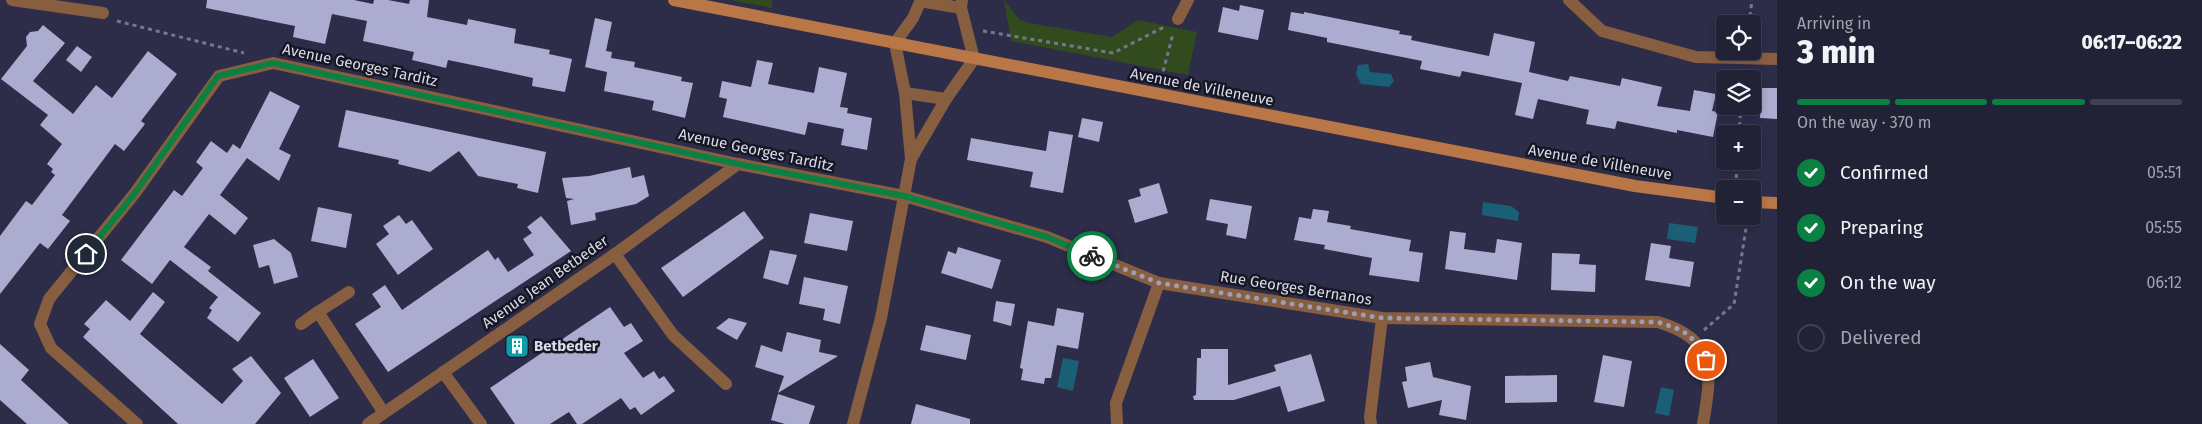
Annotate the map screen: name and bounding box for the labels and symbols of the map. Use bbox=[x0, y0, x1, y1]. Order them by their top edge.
street label: Avenue Georges Tarditz bbox=[281, 40, 440, 90]
street label: Avenue de Villeneuve bbox=[1129, 64, 1275, 110]
street label: Avenue Georges Tarditz bbox=[677, 125, 836, 175]
street label: Avenue de Villeneuve bbox=[1527, 141, 1673, 183]
street label: Avenue Jean Betbeder bbox=[478, 231, 612, 332]
courier bbox=[1067, 231, 1117, 281]
pin bbox=[65, 233, 107, 275]
street label: Rue Georges Bernanos bbox=[1219, 267, 1373, 309]
building icon: Betbeder bbox=[504, 333, 530, 359]
place label: Betbeder bbox=[534, 337, 599, 355]
pin bbox=[1685, 339, 1727, 381]

